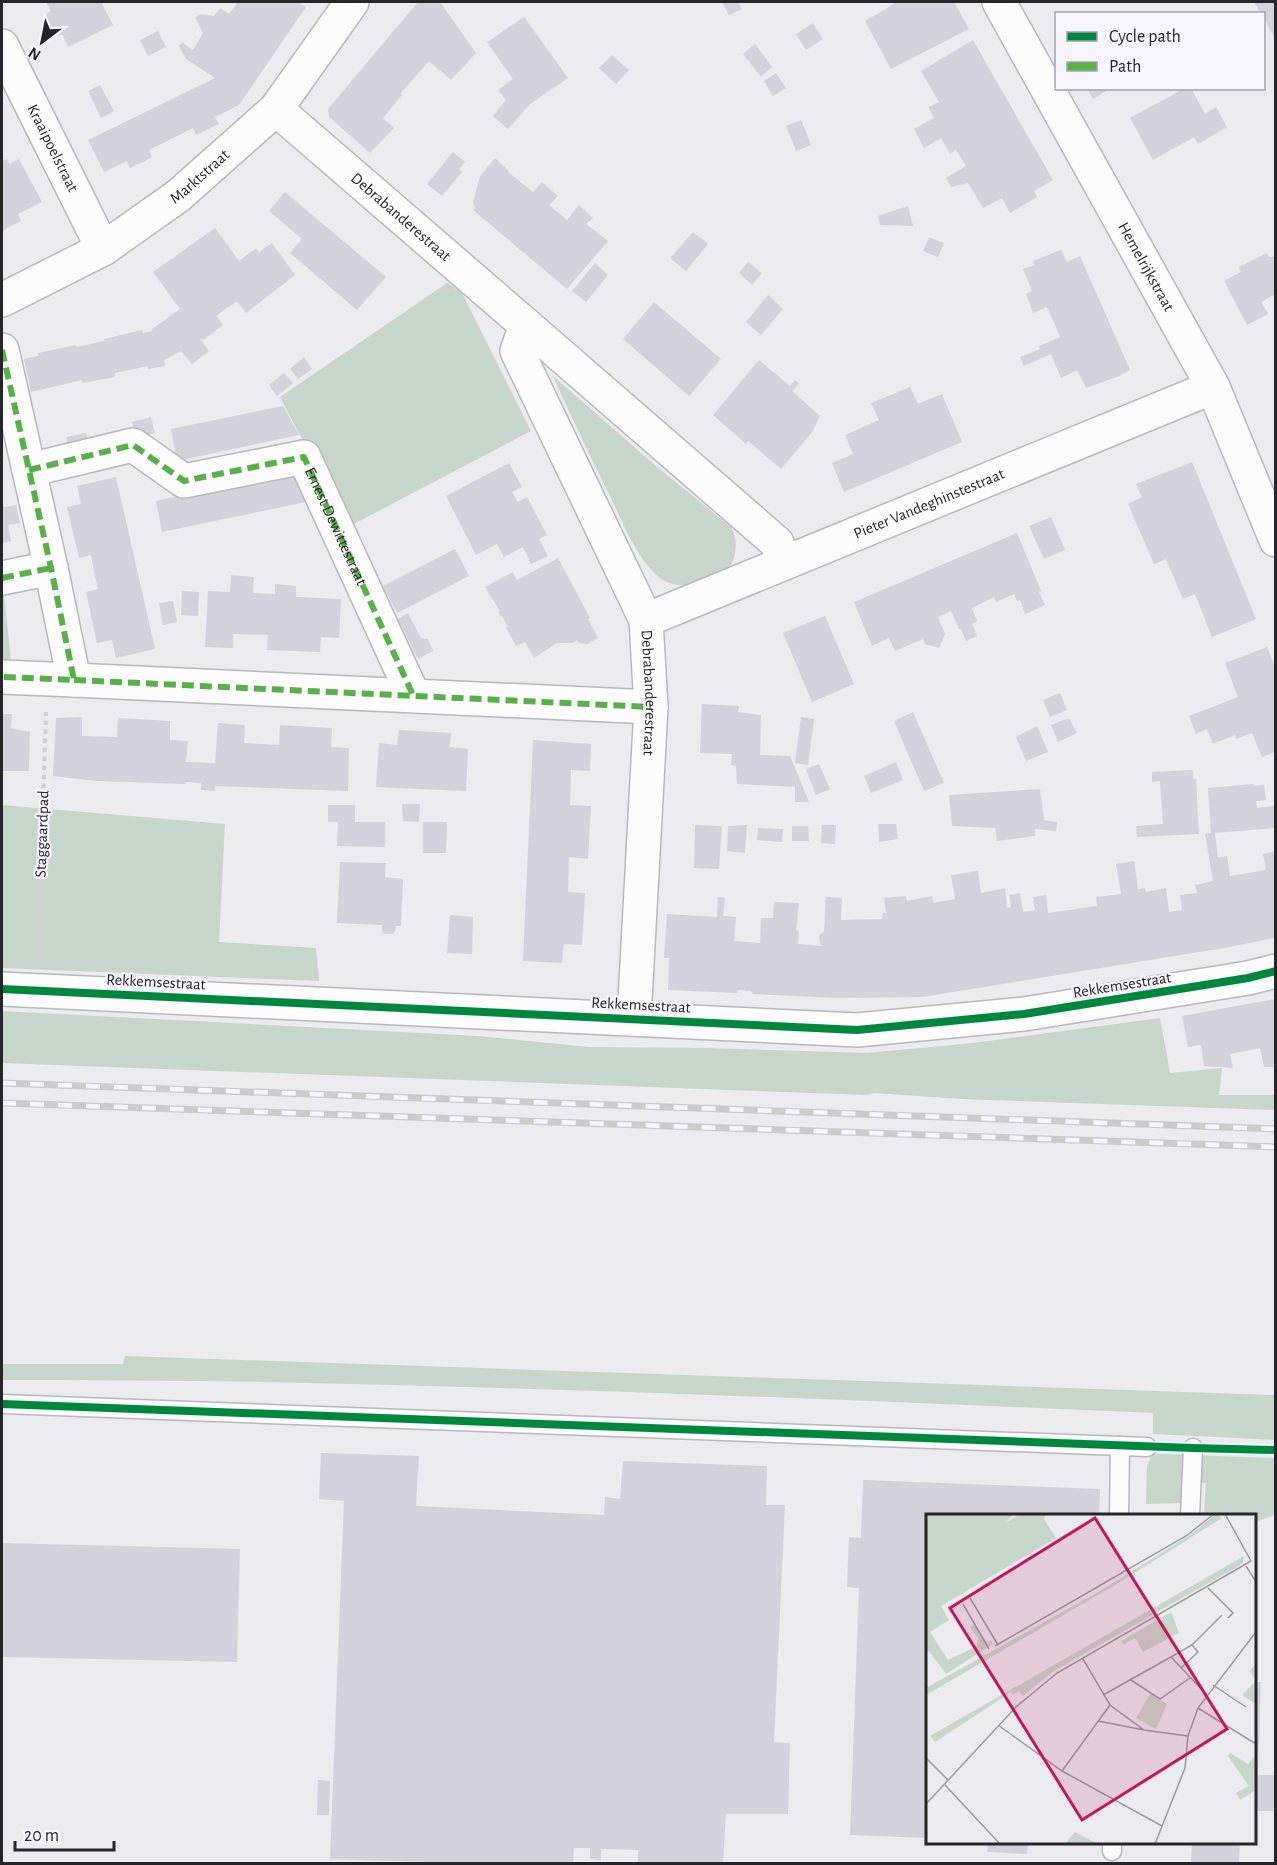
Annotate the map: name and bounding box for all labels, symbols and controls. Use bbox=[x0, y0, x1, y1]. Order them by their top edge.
north arrow bbox=[12, 12, 72, 72]
legend bbox=[1055, 12, 1265, 90]
text: Cycle path bbox=[1109, 28, 1181, 46]
text: N bbox=[26, 44, 44, 64]
text: Path bbox=[1109, 58, 1141, 76]
street label: Kraaipoelstraat bbox=[24, 102, 81, 194]
street label: Marktstraat bbox=[167, 146, 232, 207]
street label: Debrabanderestraat bbox=[348, 170, 454, 264]
street label: Hemelrijkstraat bbox=[1115, 220, 1177, 314]
street label: Ernest Dewittestraat bbox=[302, 465, 370, 588]
street label: Pieter Vandeghinstestraat bbox=[851, 466, 1007, 542]
street label: Debrabanderestraat bbox=[639, 629, 659, 756]
street label: Staggaardpad bbox=[32, 790, 52, 878]
street label: Rekkemsestraat bbox=[1072, 969, 1172, 1001]
street label: Rekkemsestraat bbox=[106, 971, 206, 993]
street label: Rekkemsestraat bbox=[591, 994, 691, 1016]
inset map bbox=[926, 1514, 1256, 1844]
scale bar bbox=[15, 1814, 114, 1852]
text: 20 m bbox=[24, 1827, 59, 1845]

